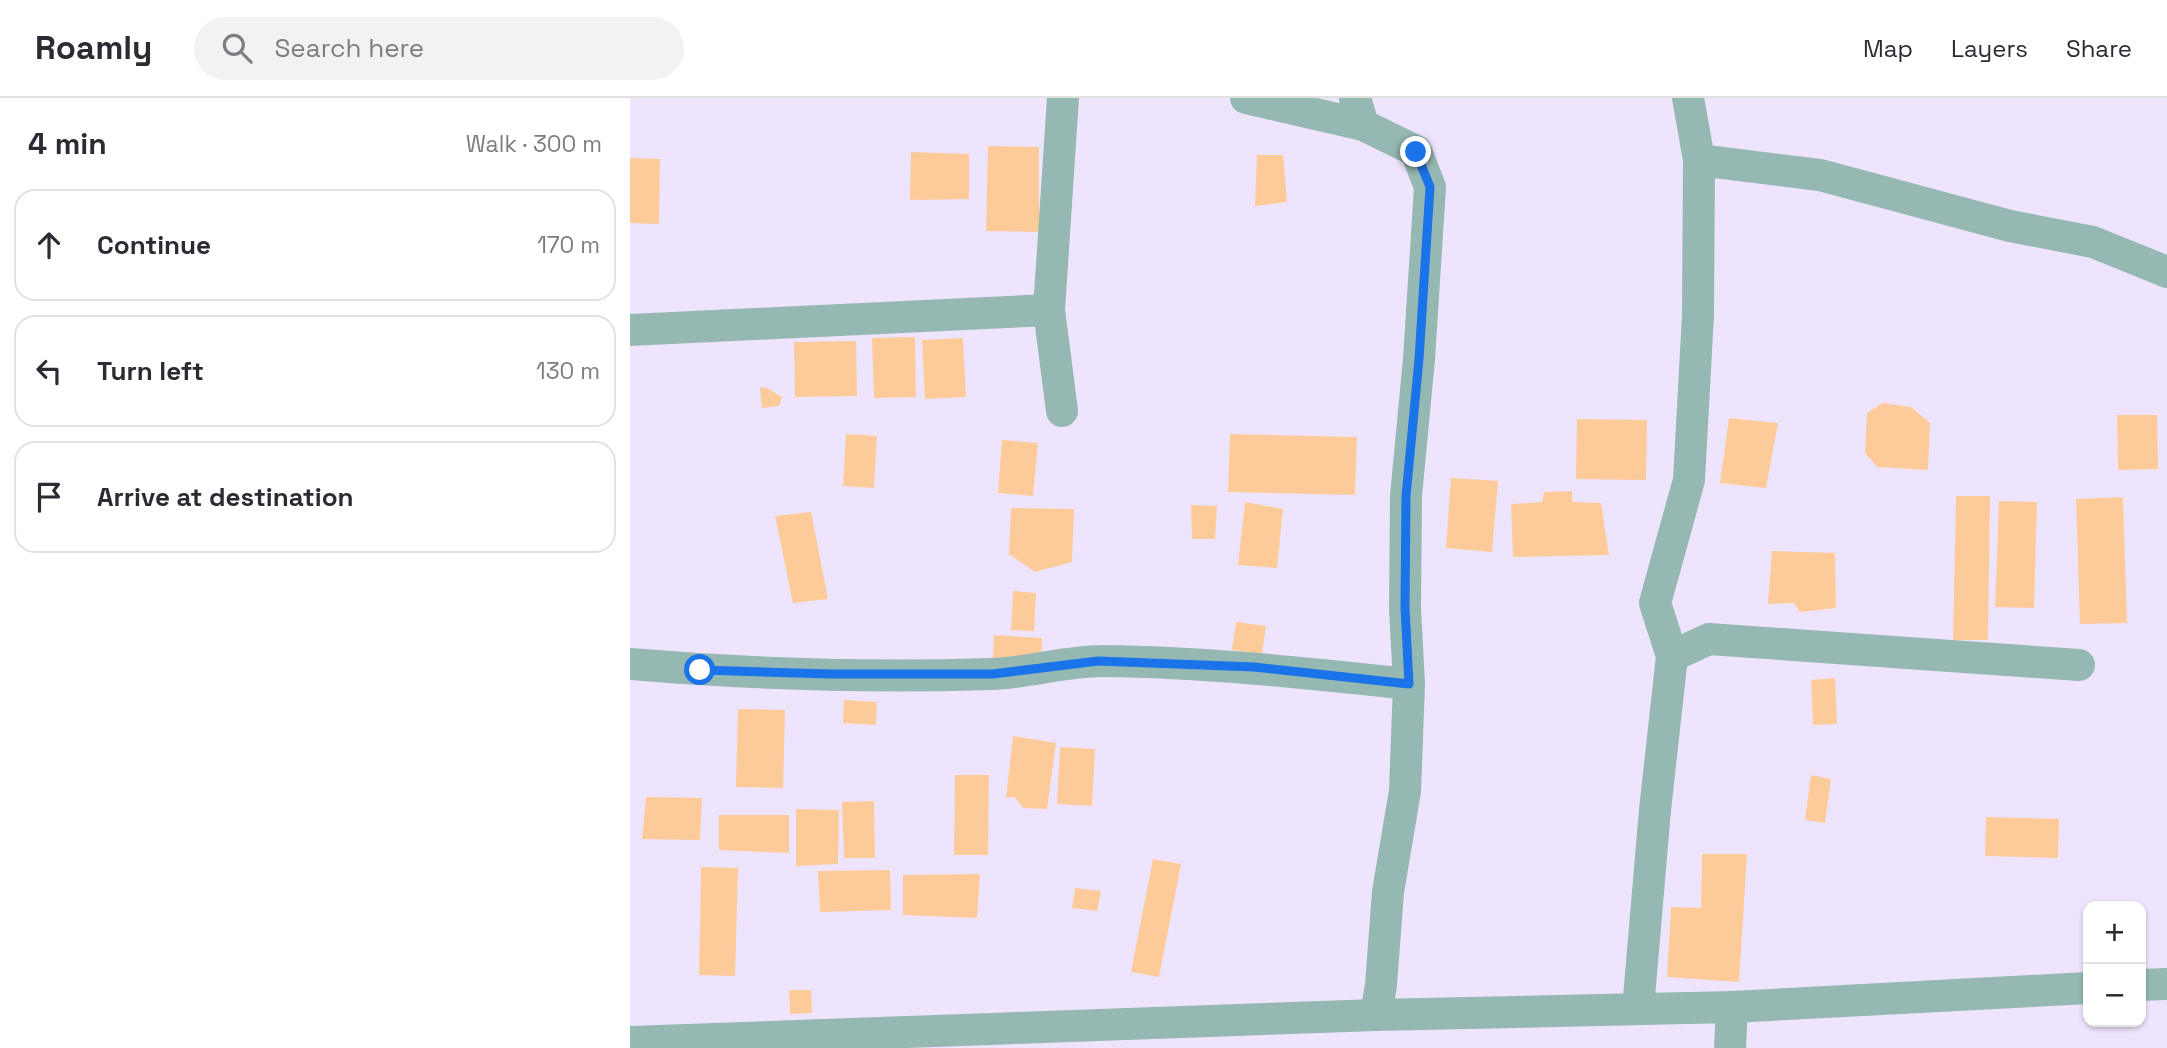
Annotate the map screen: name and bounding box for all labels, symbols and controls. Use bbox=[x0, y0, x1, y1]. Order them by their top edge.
search box bbox=[194, 17, 684, 80]
text: Roamly bbox=[35, 27, 152, 69]
icon: search bbox=[218, 29, 256, 67]
text: Search here bbox=[274, 31, 424, 65]
text: Map bbox=[1863, 33, 1913, 64]
text: Layers bbox=[1951, 33, 2028, 64]
text: Share bbox=[2066, 33, 2132, 64]
text: 4 min bbox=[28, 124, 107, 163]
text: Walk · 300 m bbox=[466, 129, 602, 159]
route end bbox=[1400, 136, 1431, 167]
icon: ahead bbox=[30, 226, 68, 264]
text: Continue bbox=[97, 228, 211, 262]
text: 170 m bbox=[537, 230, 600, 260]
icon: left bbox=[30, 352, 68, 390]
text: Turn left bbox=[97, 354, 204, 388]
text: 130 m bbox=[536, 356, 600, 386]
icon: arrive bbox=[30, 478, 68, 516]
text: Arrive at destination bbox=[97, 480, 354, 514]
route start bbox=[684, 654, 715, 685]
map controls bbox=[2083, 901, 2146, 1027]
button: + bbox=[2083, 901, 2146, 964]
button: − bbox=[2083, 964, 2146, 1027]

